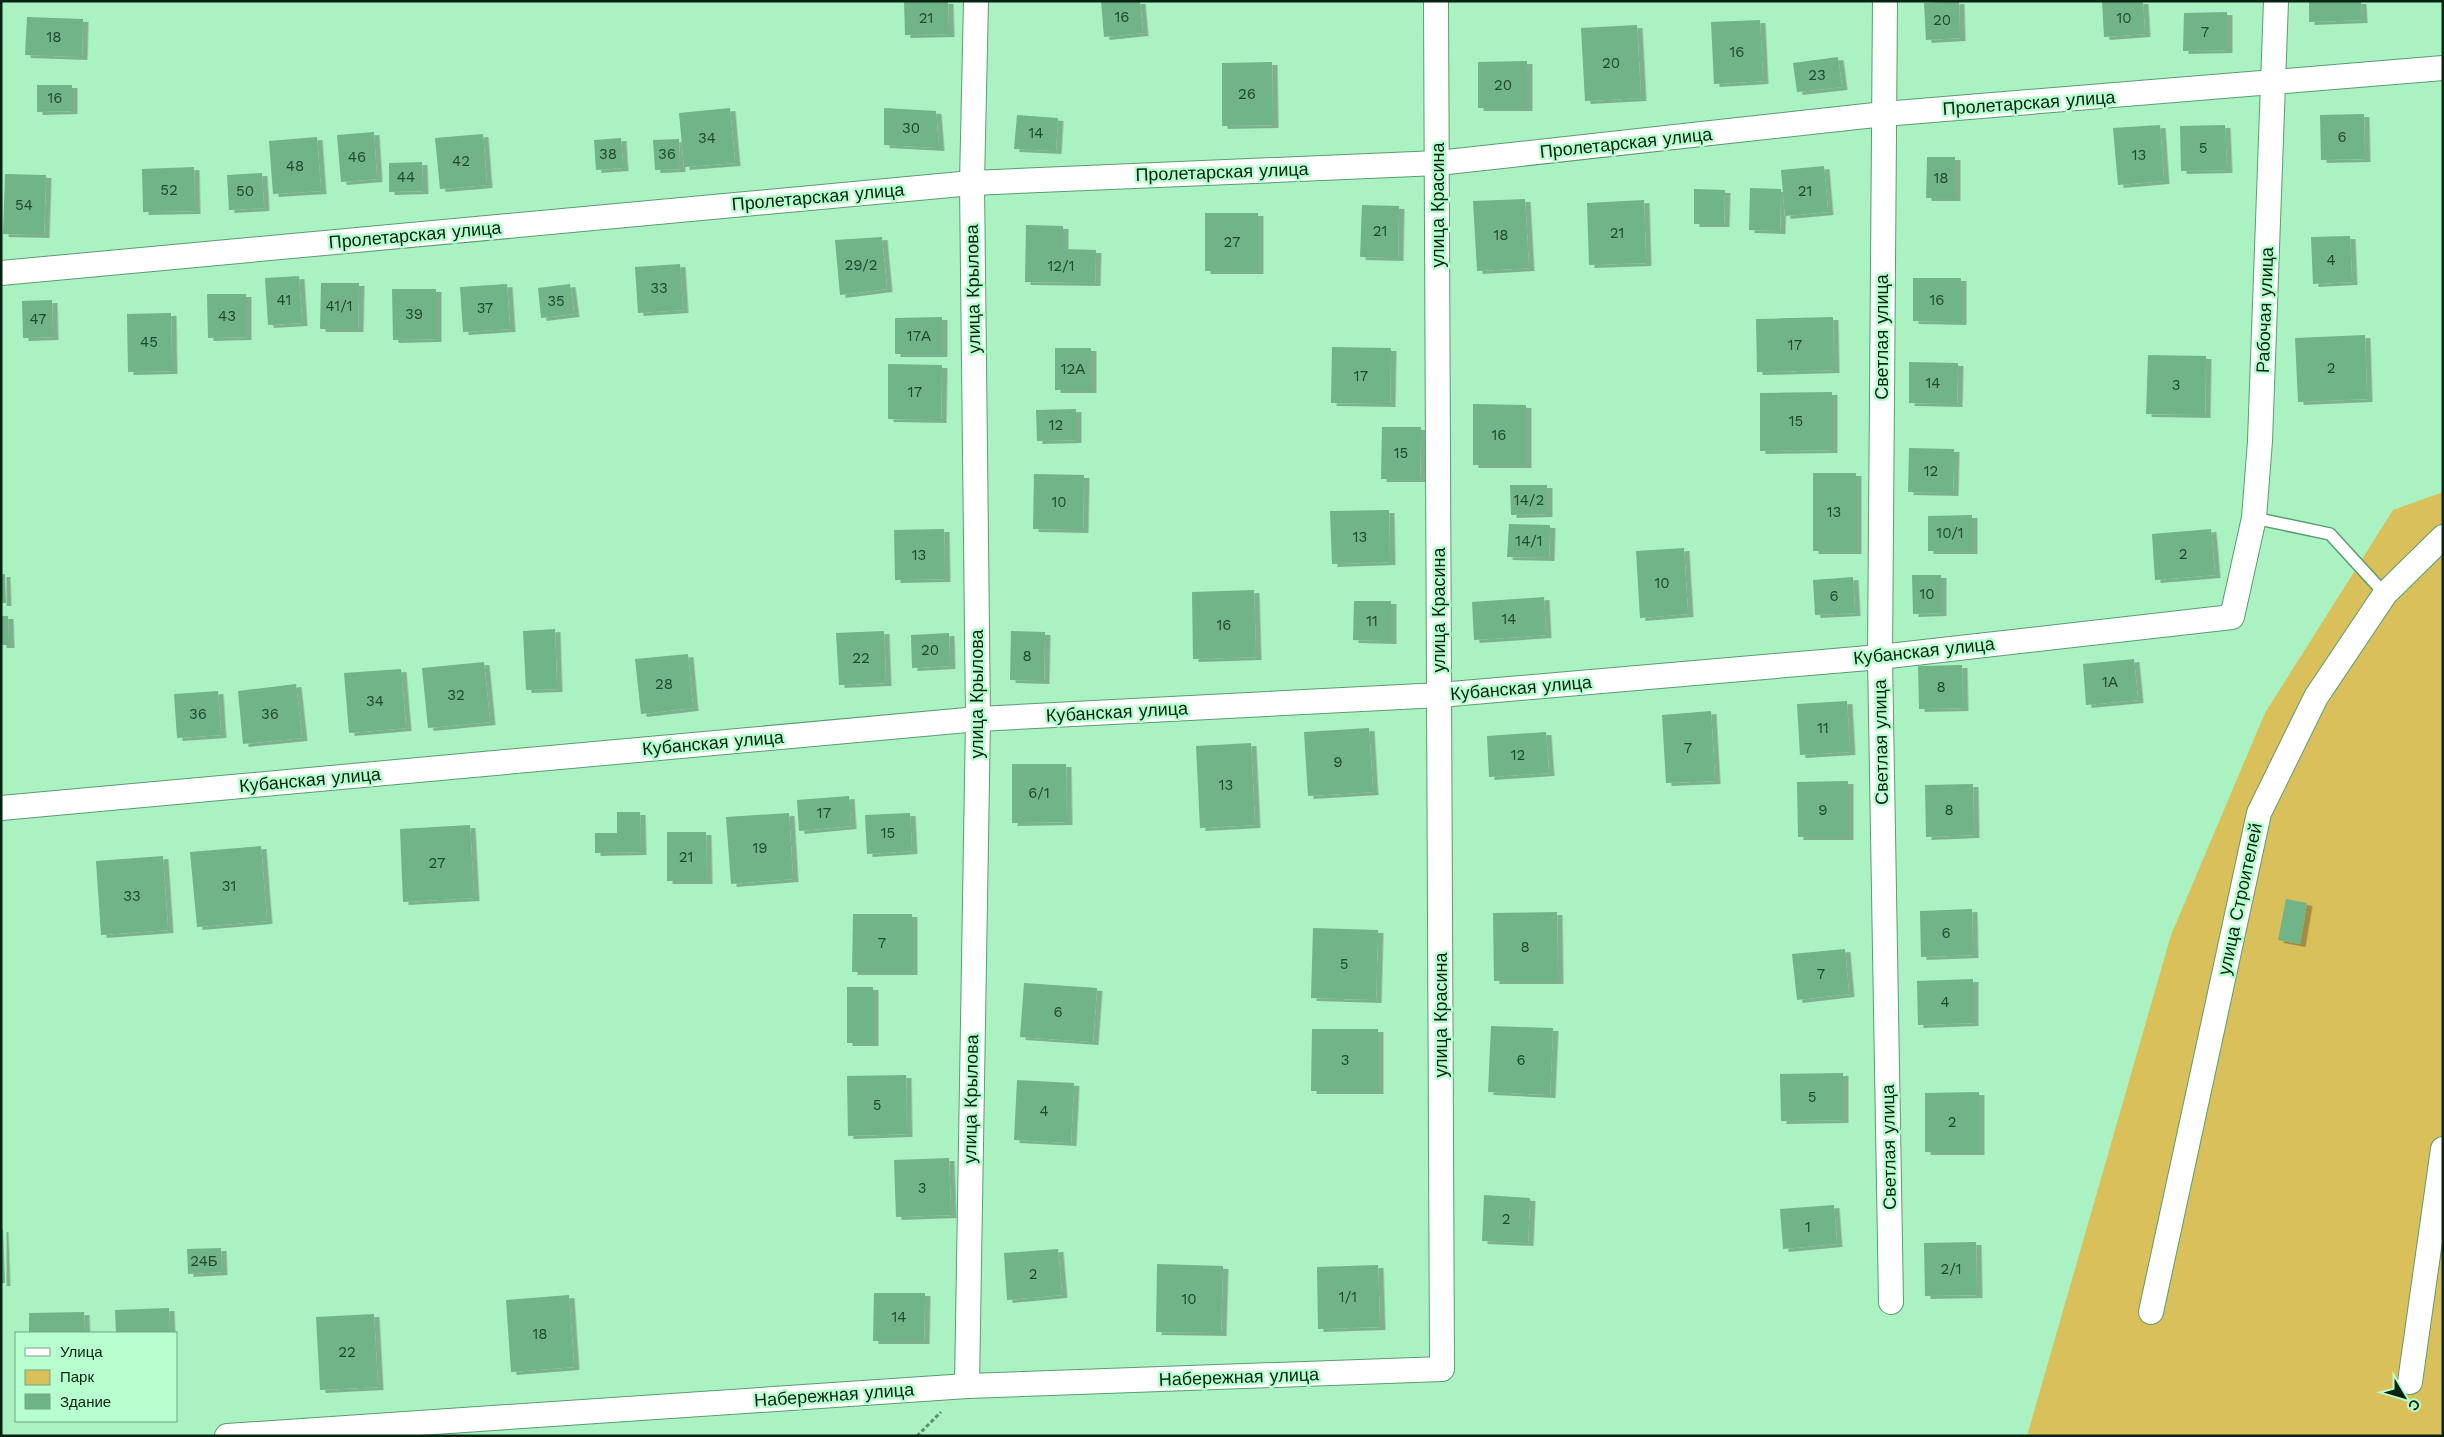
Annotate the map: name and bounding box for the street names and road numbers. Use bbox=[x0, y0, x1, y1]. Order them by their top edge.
street label: Пролетарская улица bbox=[1942, 86, 2117, 119]
street label: Пролетарская улица bbox=[1539, 123, 1714, 162]
street label: улица Красина bbox=[1427, 141, 1448, 268]
street label: Пролетарская улица bbox=[1135, 158, 1310, 185]
street label: Пролетарская улица bbox=[731, 178, 906, 215]
street label: Пролетарская улица bbox=[328, 216, 503, 253]
street label: улица Крылова bbox=[961, 223, 984, 354]
street label: Рабочая улица bbox=[2252, 246, 2277, 373]
street label: Светлая улица bbox=[1871, 273, 1892, 400]
street label: улица Красина bbox=[1428, 546, 1449, 673]
street label: улица Крылова bbox=[966, 628, 987, 759]
street label: Кубанская улица bbox=[1852, 633, 1997, 668]
street label: Кубанская улица bbox=[1449, 671, 1594, 704]
street label: Светлая улица bbox=[1869, 678, 1892, 805]
street label: Кубанская улица bbox=[1045, 697, 1190, 726]
street label: Кубанская улица bbox=[641, 726, 786, 759]
street label: Кубанская улица bbox=[238, 763, 383, 796]
street label: улица Строителей bbox=[2213, 821, 2266, 977]
street label: улица Красина bbox=[1430, 951, 1451, 1078]
street label: улица Крылова bbox=[959, 1033, 982, 1164]
street label: Светлая улица bbox=[1877, 1083, 1900, 1210]
street label: Набережная улица bbox=[1159, 1363, 1320, 1390]
street label: Набережная улица bbox=[753, 1378, 916, 1411]

